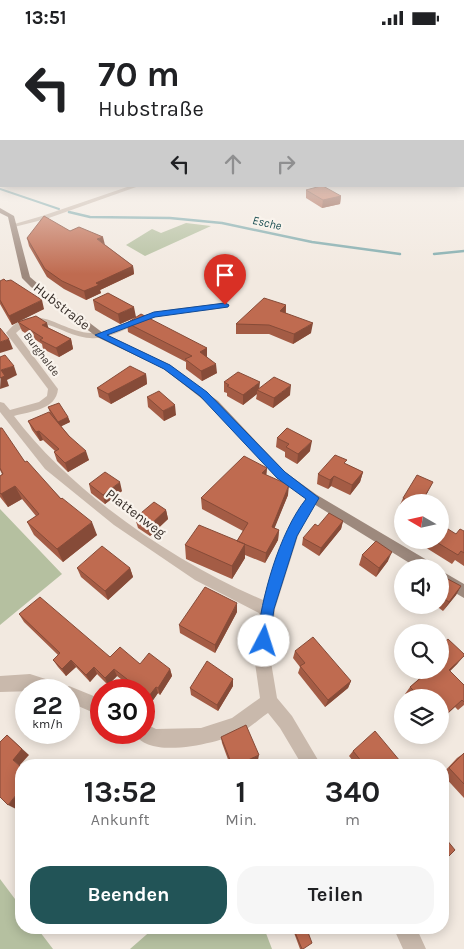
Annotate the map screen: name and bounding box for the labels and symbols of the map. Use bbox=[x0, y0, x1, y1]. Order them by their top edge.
water label: Esche bbox=[251, 213, 283, 233]
pin bbox=[204, 254, 246, 305]
street label: Hubstraße bbox=[30, 279, 93, 334]
street label: Burghalde bbox=[21, 330, 62, 379]
street label: Plattenweg bbox=[102, 485, 169, 542]
north arrow bbox=[394, 494, 449, 549]
position arrow bbox=[237, 614, 289, 666]
speed limit sign: 30 bbox=[90, 679, 155, 744]

